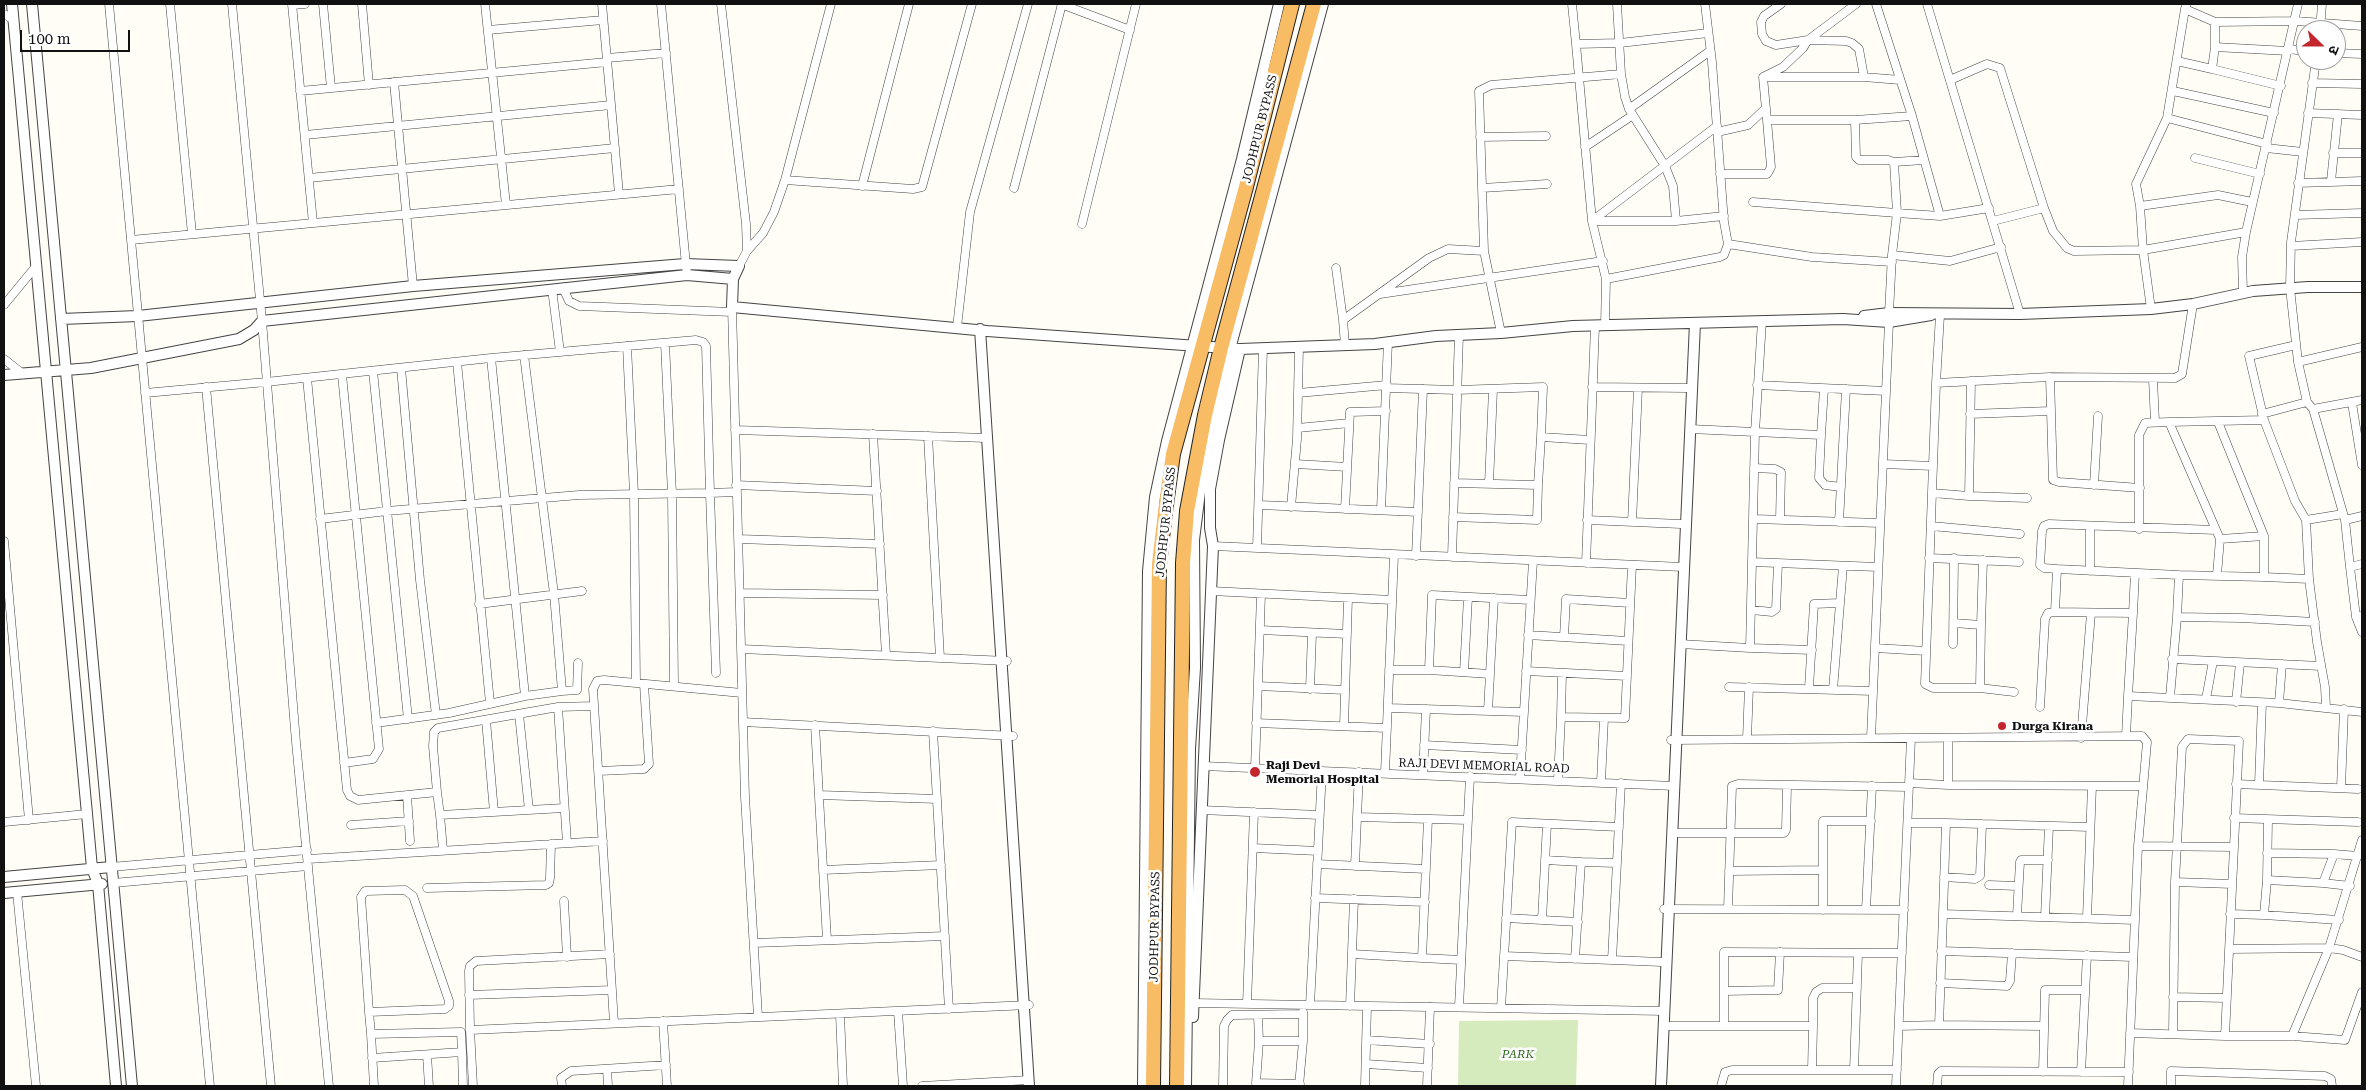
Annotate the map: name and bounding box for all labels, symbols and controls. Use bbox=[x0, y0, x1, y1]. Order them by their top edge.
scale bar bbox=[22, 20, 132, 52]
north arrow bbox=[2296, 20, 2346, 70]
text: 100 m bbox=[28, 30, 71, 48]
text: उ bbox=[2325, 43, 2343, 57]
street label: JODHPUR BYPASS bbox=[1240, 73, 1280, 185]
street label: JODHPUR BYPASS bbox=[1153, 466, 1179, 578]
place label: Durga Kirana bbox=[2012, 719, 2093, 733]
marker: Durga Kirana bbox=[1996, 720, 2008, 732]
street label: RAJI DEVI MEMORIAL ROAD bbox=[1398, 756, 1570, 776]
place label: Raji Devi Memorial Hospital bbox=[1266, 758, 1379, 786]
marker: Raji Devi Memorial Hospital bbox=[1248, 765, 1262, 779]
street label: JODHPUR BYPASS bbox=[1147, 871, 1163, 983]
park label: PARK bbox=[1502, 1047, 1534, 1061]

